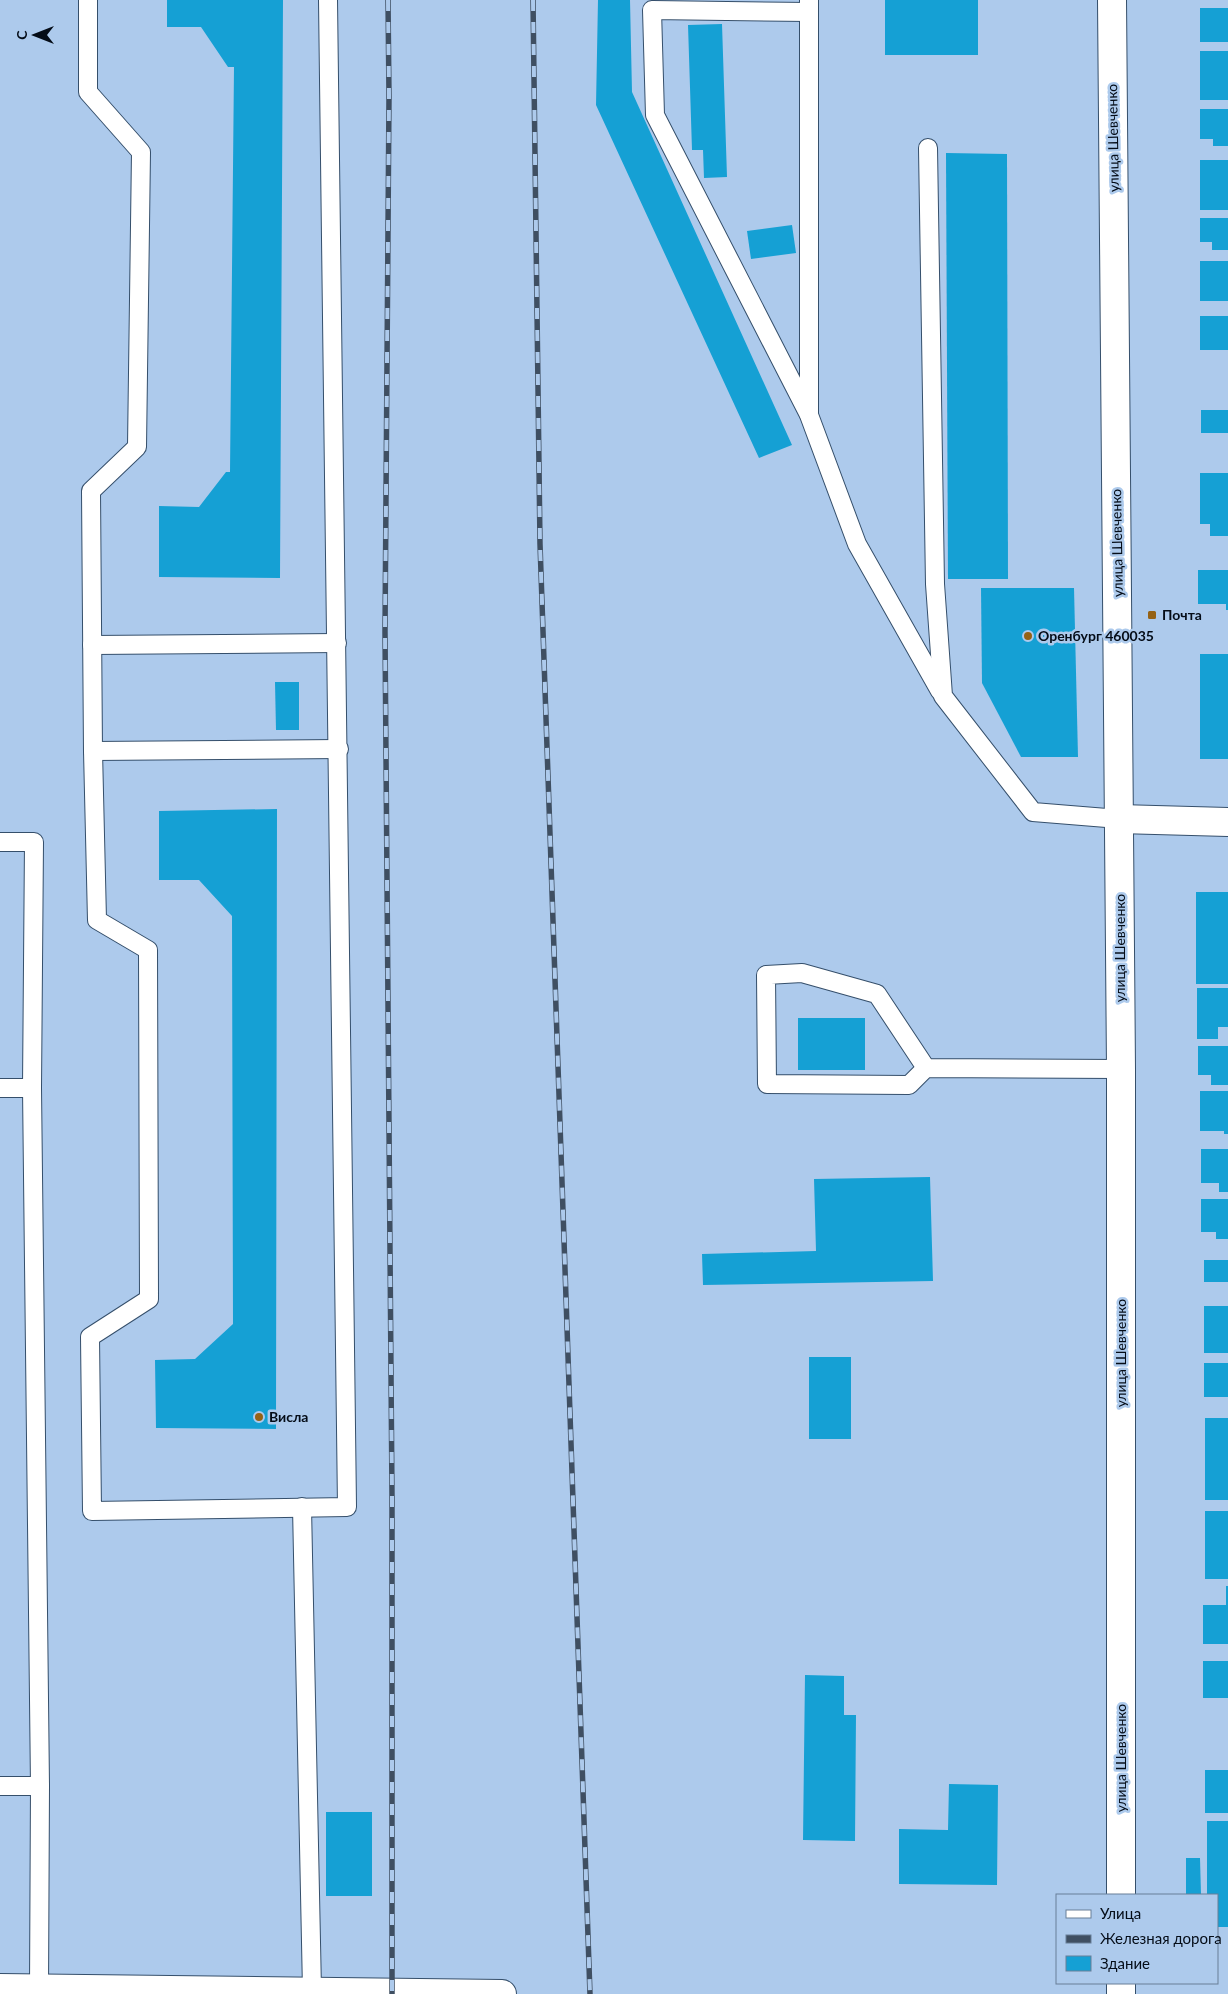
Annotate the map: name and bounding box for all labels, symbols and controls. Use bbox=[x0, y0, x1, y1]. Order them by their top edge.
north arrow bbox=[10, 10, 60, 60]
text: С bbox=[13, 30, 30, 40]
street label: улица Шевченко bbox=[1103, 84, 1122, 192]
street label: улица Шевченко bbox=[1107, 489, 1126, 597]
place label: Почта bbox=[1162, 606, 1202, 623]
marker: Почта bbox=[1146, 609, 1158, 621]
place label: Оренбург 460035 bbox=[1038, 627, 1154, 644]
marker: Оренбург 460035 bbox=[1022, 630, 1034, 642]
street label: улица Шевченко bbox=[1111, 894, 1128, 1002]
street label: улица Шевченко bbox=[1112, 1299, 1129, 1407]
place label: Висла bbox=[269, 1408, 308, 1425]
marker: Висла bbox=[253, 1411, 265, 1423]
street label: улица Шевченко bbox=[1112, 1704, 1129, 1812]
legend bbox=[1056, 1894, 1218, 1984]
text: Улица bbox=[1100, 1904, 1141, 1922]
text: Железная дорога bbox=[1100, 1929, 1222, 1947]
text: Здание bbox=[1100, 1954, 1150, 1972]

